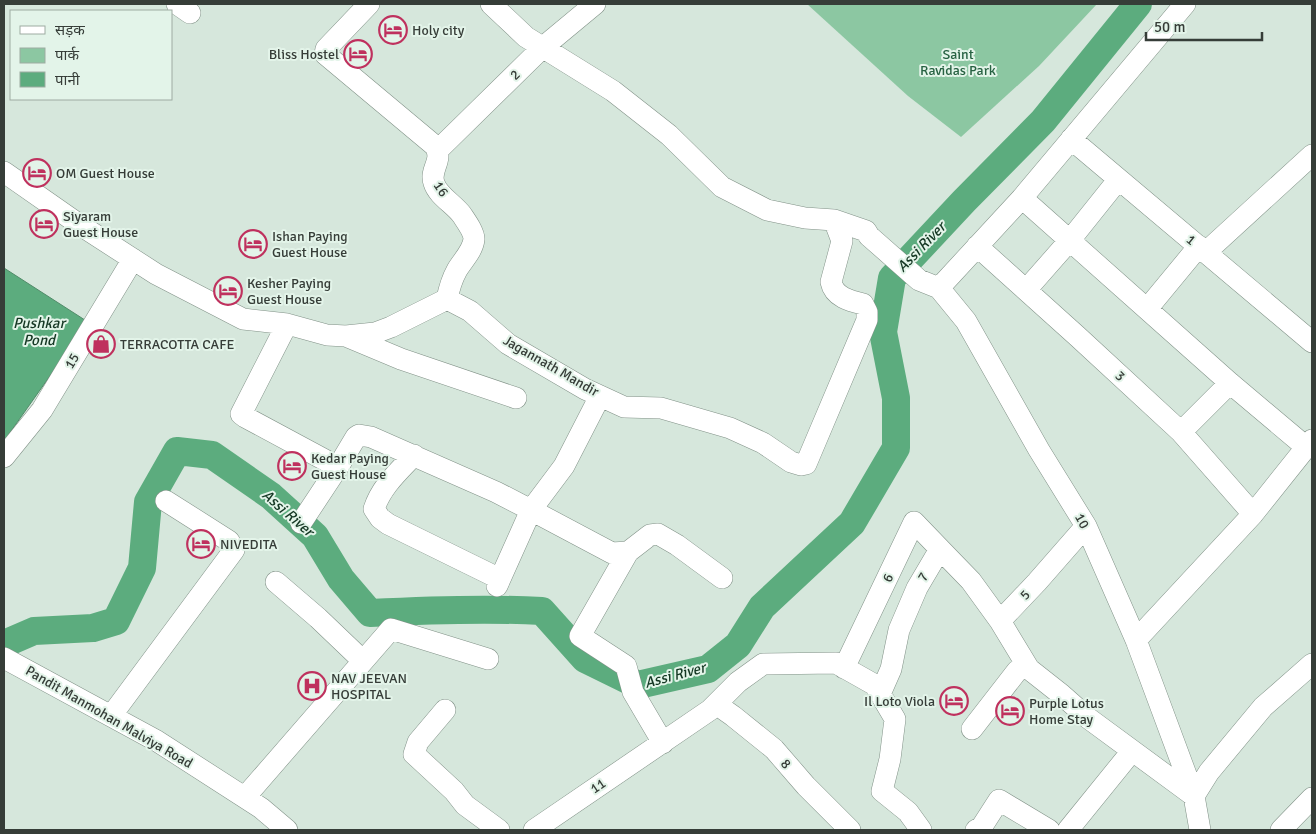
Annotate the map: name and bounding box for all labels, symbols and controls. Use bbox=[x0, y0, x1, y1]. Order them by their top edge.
legend bbox=[10, 10, 172, 100]
scale bar bbox=[1146, 10, 1262, 42]
hotel icon: Holy city bbox=[378, 15, 408, 45]
text: 50 m bbox=[1154, 18, 1185, 36]
text: सड़क bbox=[55, 21, 85, 39]
place label: Holy city bbox=[412, 22, 465, 39]
hotel icon: Bliss Hostel bbox=[343, 39, 373, 69]
text: पार्क bbox=[55, 46, 79, 64]
place label: Bliss Hostel bbox=[269, 46, 339, 63]
park label: Saint Ravidas Park bbox=[920, 46, 996, 79]
street label: 2 bbox=[506, 66, 524, 84]
text: पानी bbox=[55, 71, 81, 89]
hotel icon: OM Guest House bbox=[22, 158, 52, 188]
place label: OM Guest House bbox=[56, 165, 155, 182]
street label: 16 bbox=[430, 178, 452, 200]
place label: Siyaram Guest House bbox=[63, 208, 138, 241]
hotel icon: Siyaram Guest House bbox=[29, 209, 59, 239]
water label: Assi River bbox=[893, 217, 951, 276]
place label: Ishan Paying Guest House bbox=[272, 228, 348, 261]
hotel icon: Ishan Paying Guest House bbox=[238, 229, 268, 259]
street label: 1 bbox=[1183, 231, 1199, 249]
place label: Kesher Paying Guest House bbox=[247, 275, 331, 308]
hotel icon: Kesher Paying Guest House bbox=[213, 276, 243, 306]
water label: Pushkar Pond bbox=[13, 314, 67, 349]
shop icon: TERRACOTTA CAFE bbox=[86, 329, 116, 359]
street label: Jagannath Mandir bbox=[500, 332, 603, 401]
place label: TERRACOTTA CAFE bbox=[120, 336, 234, 353]
street label: 15 bbox=[61, 350, 83, 372]
street label: 3 bbox=[1111, 367, 1129, 385]
place label: Kedar Paying Guest House bbox=[311, 450, 389, 483]
hotel icon: Kedar Paying Guest House bbox=[277, 451, 307, 481]
water label: Assi River bbox=[259, 486, 319, 542]
street label: 10 bbox=[1071, 510, 1093, 532]
hotel icon: NIVEDITA bbox=[186, 529, 216, 559]
place label: NIVEDITA bbox=[220, 536, 278, 553]
street label: 7 bbox=[914, 569, 932, 585]
street label: 6 bbox=[879, 571, 897, 585]
street label: 5 bbox=[1016, 586, 1034, 604]
water label: Assi River bbox=[643, 658, 710, 692]
street label: Pandit Manmohan Malviya Road bbox=[22, 662, 196, 772]
place label: NAV JEEVAN HOSPITAL bbox=[331, 670, 407, 703]
hospital icon: NAV JEEVAN HOSPITAL bbox=[297, 671, 327, 701]
hotel icon: Il Loto Viola bbox=[939, 686, 969, 716]
place label: Il Loto Viola bbox=[864, 693, 935, 710]
place label: Purple Lotus Home Stay bbox=[1029, 695, 1104, 728]
hotel icon: Purple Lotus Home Stay bbox=[995, 696, 1025, 726]
street label: 8 bbox=[777, 756, 795, 772]
street label: 11 bbox=[587, 775, 609, 797]

